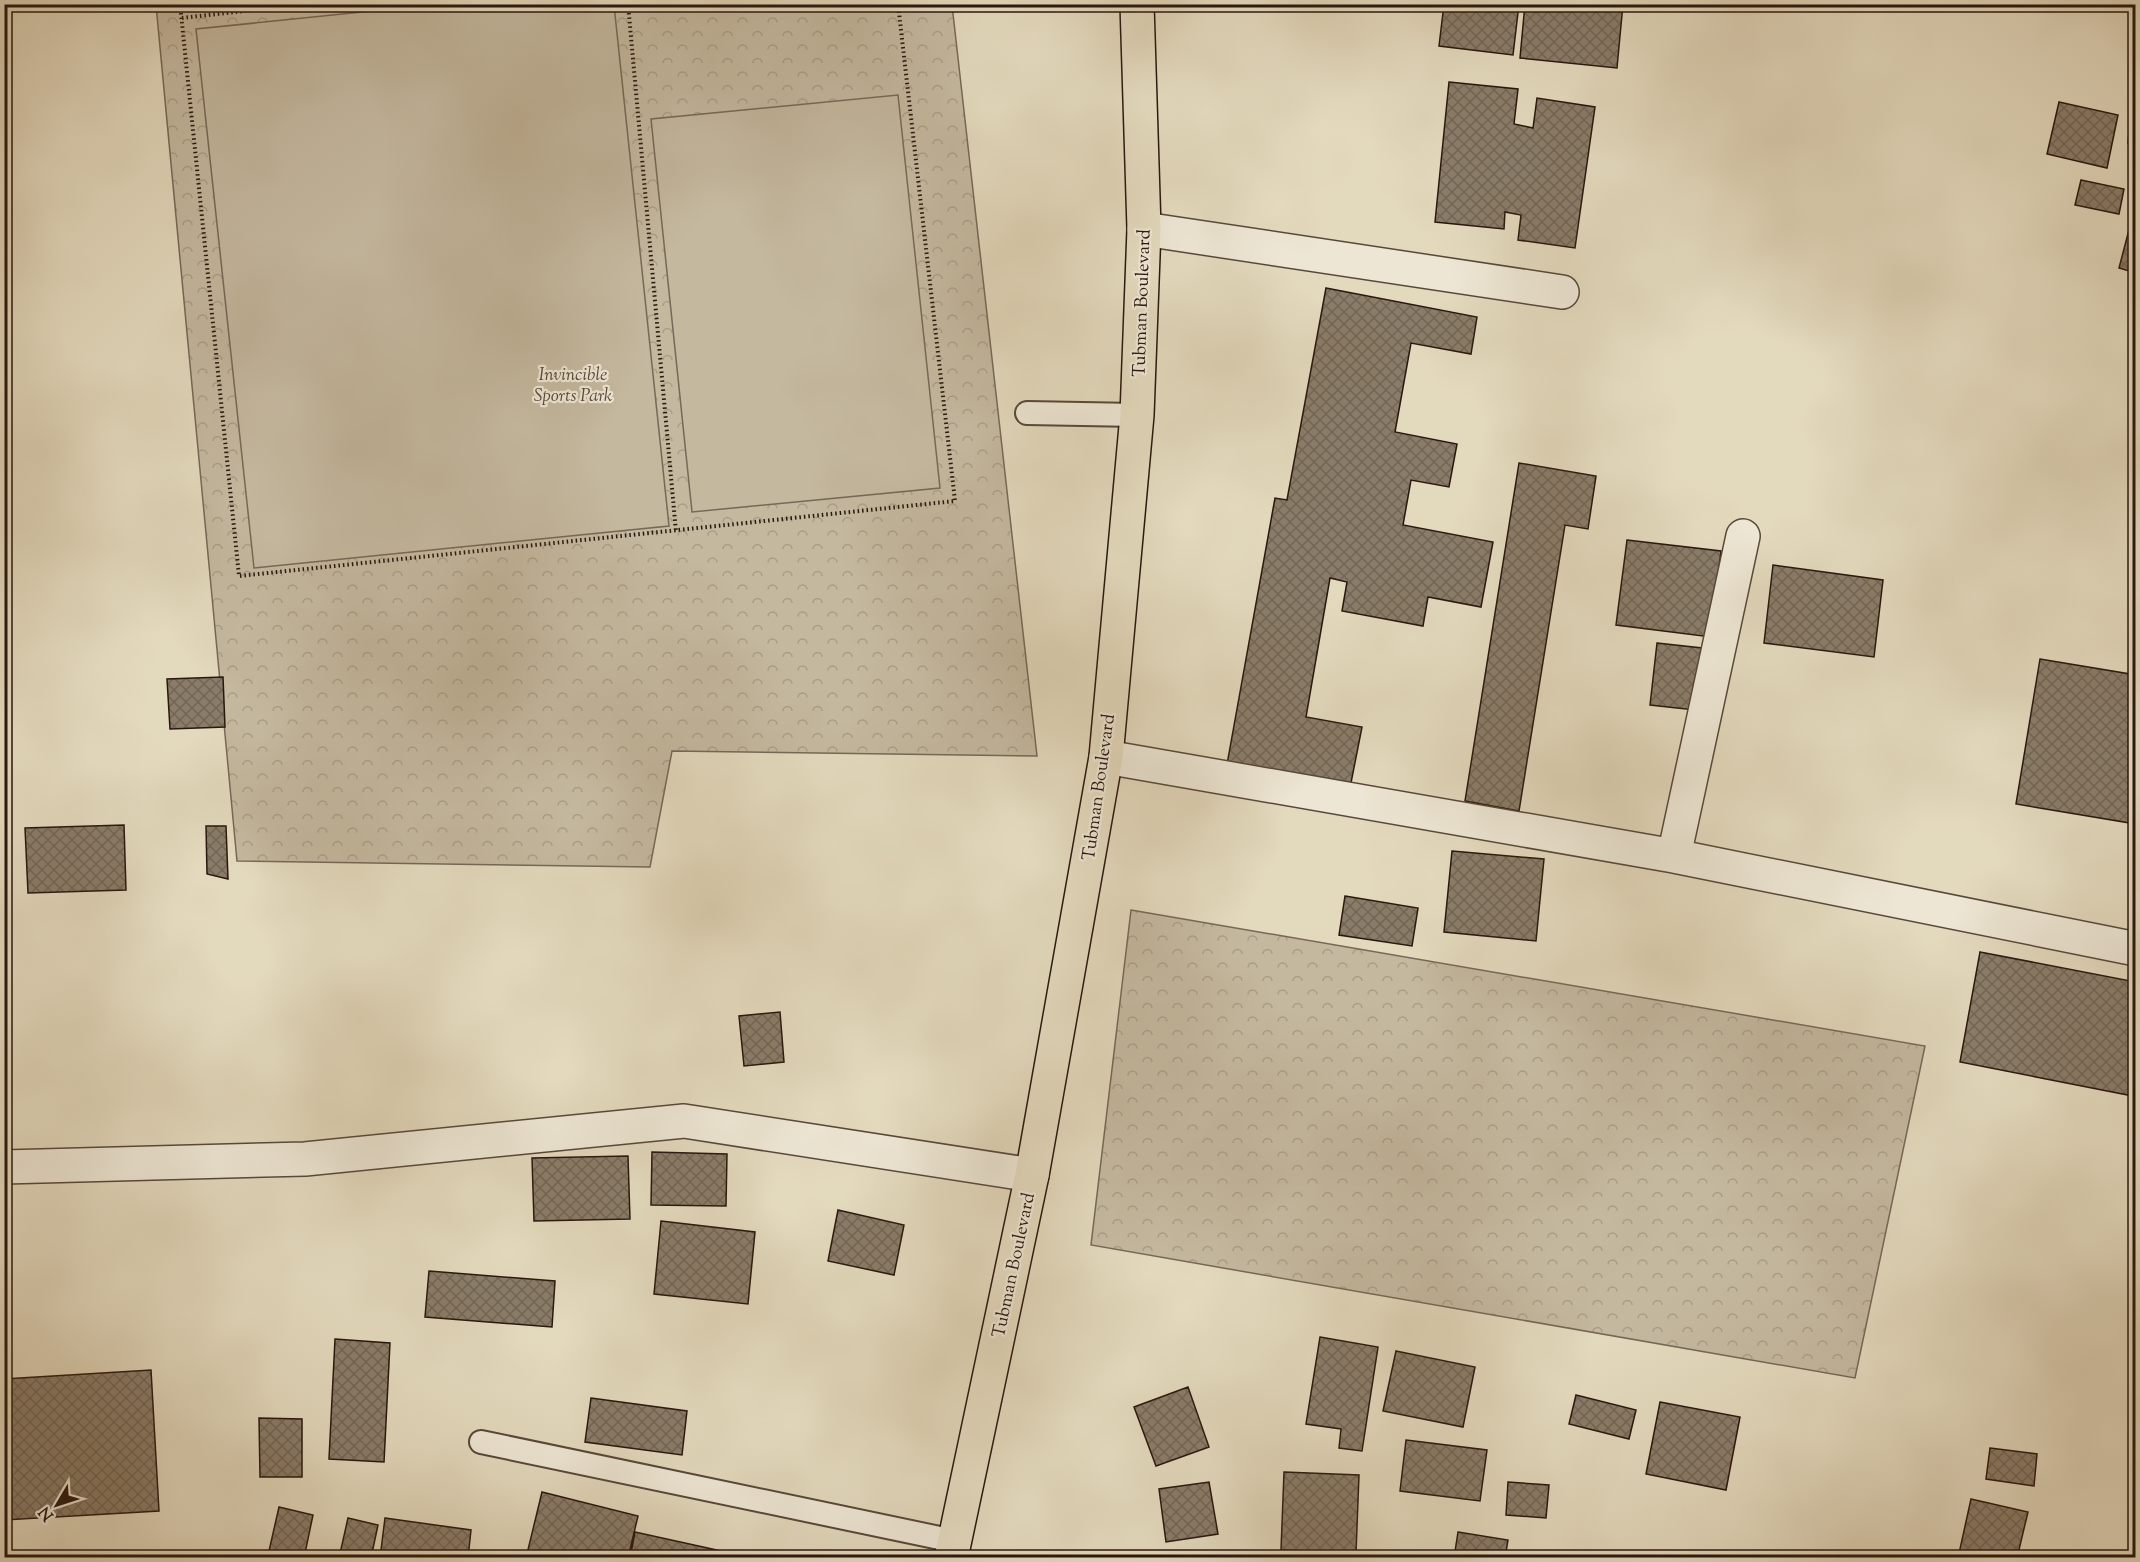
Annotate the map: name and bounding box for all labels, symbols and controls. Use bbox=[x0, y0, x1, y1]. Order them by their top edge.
street label: Tubman Boulevard bbox=[1127, 229, 1159, 377]
park label: Invincible Sports Park bbox=[534, 363, 612, 410]
street label: Tubman Boulevard bbox=[1077, 712, 1123, 862]
street label: Tubman Boulevard bbox=[987, 1190, 1043, 1340]
north arrow bbox=[27, 1475, 87, 1535]
text: N bbox=[34, 1500, 60, 1525]

